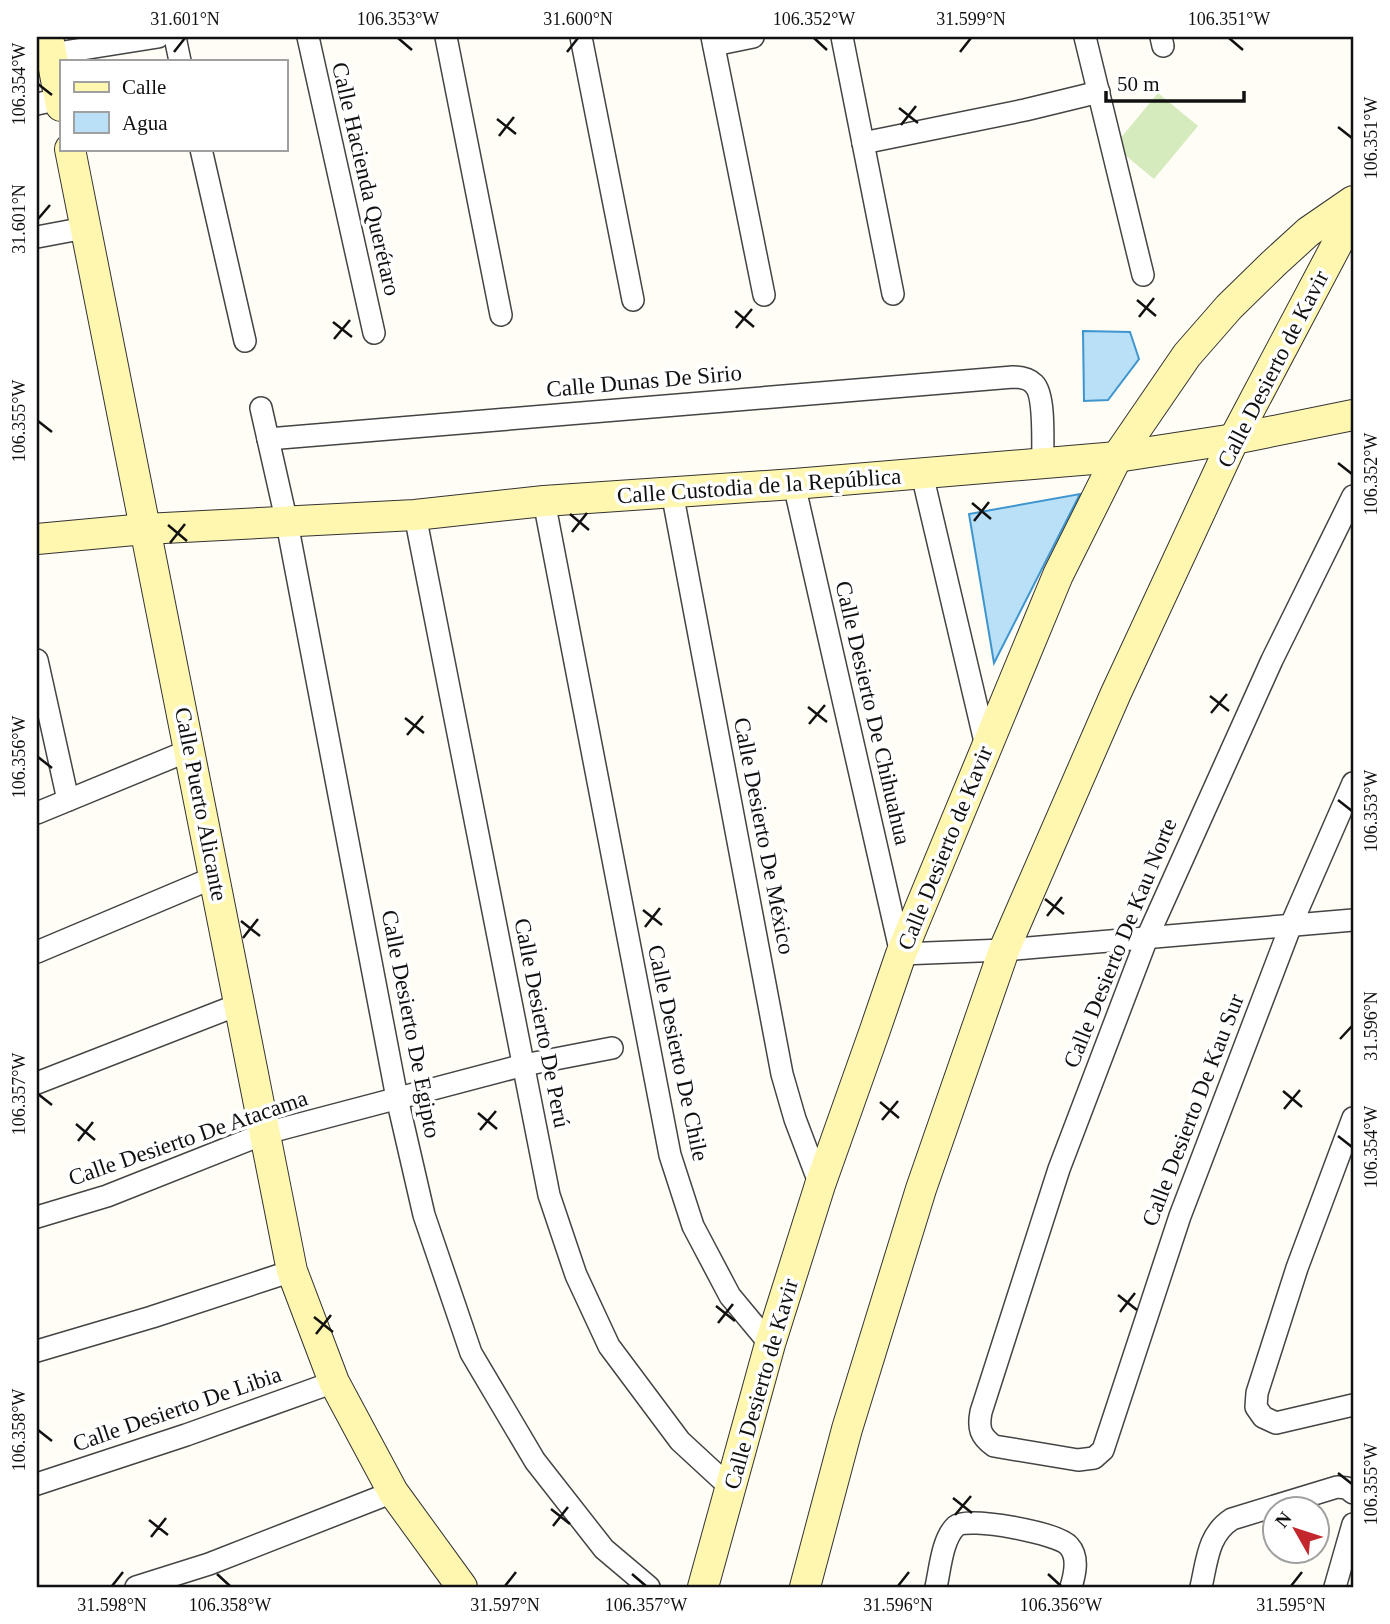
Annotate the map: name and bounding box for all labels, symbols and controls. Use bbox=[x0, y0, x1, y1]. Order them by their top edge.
text: 31.601°N bbox=[150, 9, 220, 29]
text: 106.353°W bbox=[357, 9, 439, 29]
text: 31.600°N bbox=[543, 9, 613, 29]
text: 106.352°W bbox=[773, 9, 855, 29]
text: 31.599°N bbox=[936, 9, 1006, 29]
text: 106.351°W bbox=[1188, 9, 1270, 29]
text: 106.354°W bbox=[9, 43, 29, 125]
legend bbox=[60, 60, 287, 150]
street label: Calle Hacienda Querétaro bbox=[327, 60, 405, 298]
scale bar bbox=[1106, 60, 1245, 104]
text: 50 m bbox=[1117, 72, 1160, 96]
text: Calle bbox=[122, 75, 166, 99]
text: 106.351°W bbox=[1361, 97, 1381, 179]
text: Agua bbox=[122, 111, 168, 135]
text: 31.601°N bbox=[9, 184, 29, 254]
street label: Calle Desierto de Kavir bbox=[1212, 266, 1334, 472]
street label: Calle Dunas De Sirio bbox=[545, 360, 743, 402]
text: 106.355°W bbox=[9, 380, 29, 462]
text: 106.352°W bbox=[1361, 433, 1381, 515]
street label: Calle Custodia de la República bbox=[616, 464, 902, 508]
street label: Calle Desierto De Chihuahua bbox=[830, 579, 916, 847]
street label: Calle Puerto Alicante bbox=[170, 705, 232, 903]
street label: Calle Desierto De México bbox=[729, 715, 799, 957]
text: 106.356°W bbox=[9, 716, 29, 798]
street label: Calle Desierto de Kavir bbox=[893, 742, 998, 954]
text: 106.353°W bbox=[1361, 770, 1381, 852]
street label: Calle Desierto De Kau Norte bbox=[1058, 815, 1182, 1071]
street label: Calle Desierto De Egipto bbox=[377, 908, 445, 1140]
street label: Calle Desierto De Perú bbox=[509, 916, 575, 1130]
street label: Calle Desierto De Chile bbox=[643, 943, 713, 1163]
street label: Calle Desierto De Kau Sur bbox=[1137, 990, 1249, 1230]
text: 31.596°N bbox=[1361, 991, 1381, 1061]
text: 106.357°W bbox=[9, 1053, 29, 1135]
street label: Calle Desierto De Atacama bbox=[65, 1085, 311, 1191]
text: 106.354°W bbox=[1361, 1106, 1381, 1188]
street label: Calle Desierto de Kavir bbox=[719, 1276, 803, 1492]
street label: Calle Desierto De Libia bbox=[69, 1362, 285, 1456]
text: 106.358°W bbox=[9, 1389, 29, 1471]
text: 106.355°W bbox=[1361, 1443, 1381, 1525]
north arrow bbox=[1260, 1494, 1330, 1564]
text: N bbox=[1271, 1507, 1296, 1532]
text: 31.598°N bbox=[77, 1595, 147, 1615]
text: 106.358°W bbox=[189, 1595, 271, 1615]
text: 31.597°N bbox=[470, 1595, 540, 1615]
text: 106.357°W bbox=[605, 1595, 687, 1615]
text: 31.596°N bbox=[863, 1595, 933, 1615]
text: 106.356°W bbox=[1020, 1595, 1102, 1615]
text: 31.595°N bbox=[1256, 1595, 1326, 1615]

